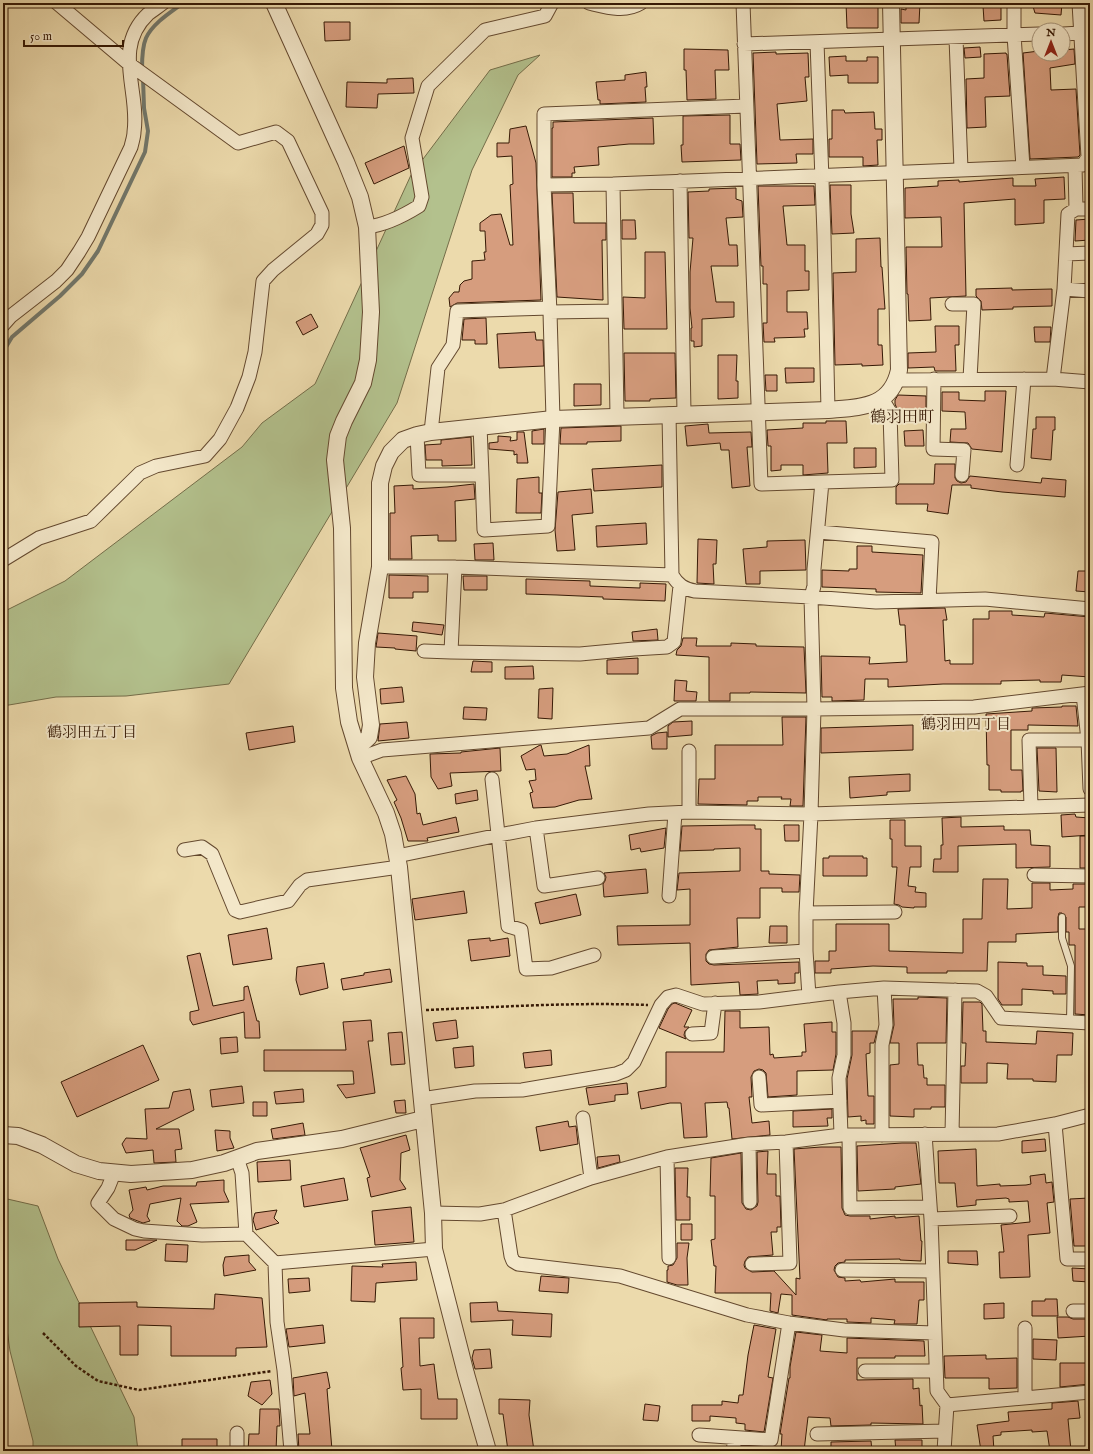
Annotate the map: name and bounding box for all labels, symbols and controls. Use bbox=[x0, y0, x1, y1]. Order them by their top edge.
scale bar bbox=[24, 22, 123, 48]
north arrow bbox=[1031, 22, 1071, 62]
text: N bbox=[1045, 26, 1056, 40]
text: 50 m bbox=[30, 29, 52, 44]
district label: 鶴羽田町 bbox=[870, 408, 934, 428]
district label: 鶴羽田四丁目 bbox=[921, 715, 1011, 734]
district label: 鶴羽田五丁目 bbox=[47, 723, 137, 742]

